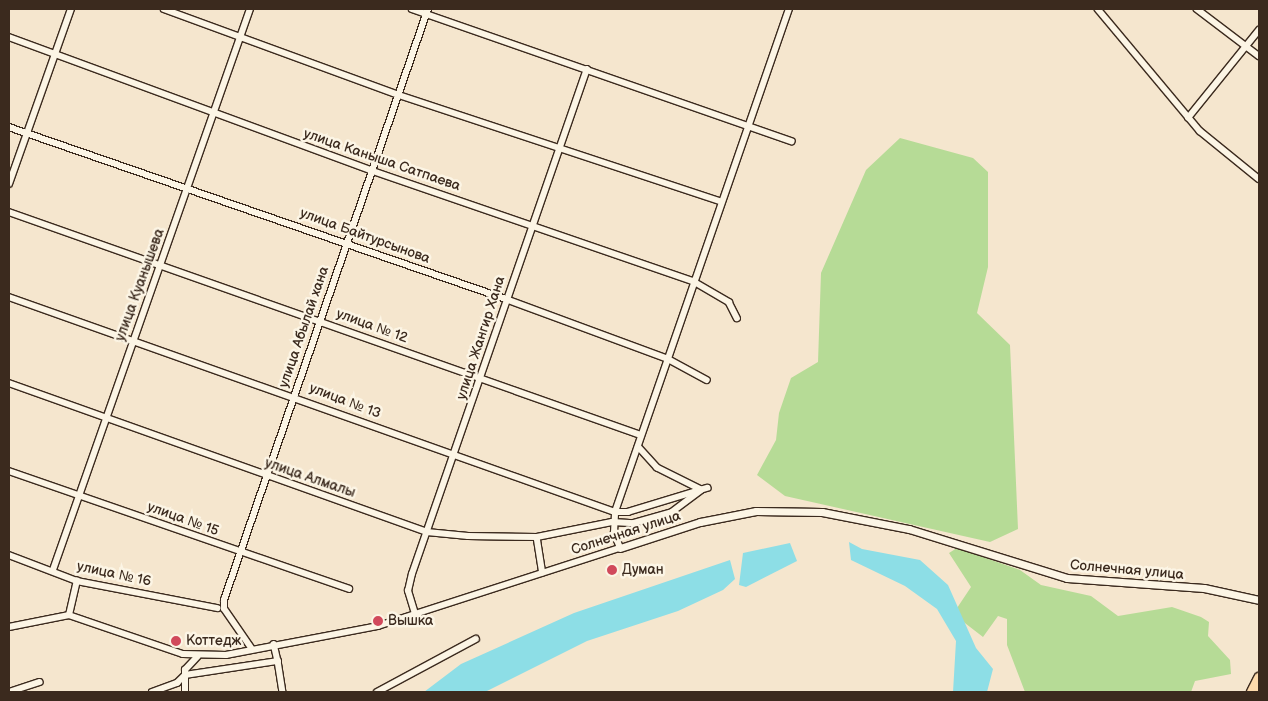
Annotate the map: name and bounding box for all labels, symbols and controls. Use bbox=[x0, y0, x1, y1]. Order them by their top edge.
street label: улица Каныша Сатпаева bbox=[301, 125, 463, 195]
street label: улица Байтурсынова bbox=[298, 205, 432, 267]
street label: улица Куанышева bbox=[112, 226, 168, 344]
street label: улица Абылай хана bbox=[275, 264, 333, 390]
street label: улица Жангир Хана bbox=[453, 274, 509, 402]
street label: улица № 12 bbox=[334, 305, 410, 347]
street label: улица № 13 bbox=[307, 380, 383, 422]
street label: улица Алмалы bbox=[263, 455, 357, 501]
street label: улица № 15 bbox=[145, 498, 221, 540]
street label: Солнечная улица bbox=[569, 507, 683, 559]
street label: Солнечная улица bbox=[1069, 557, 1185, 583]
street label: улица № 16 bbox=[75, 558, 153, 590]
place label: Думан bbox=[622, 562, 664, 578]
marker: Думан bbox=[606, 564, 618, 576]
place label: Вышка bbox=[388, 613, 433, 629]
marker: Вышка bbox=[372, 615, 384, 627]
place label: Коттедж bbox=[186, 633, 241, 649]
marker: Коттедж bbox=[170, 635, 182, 647]

